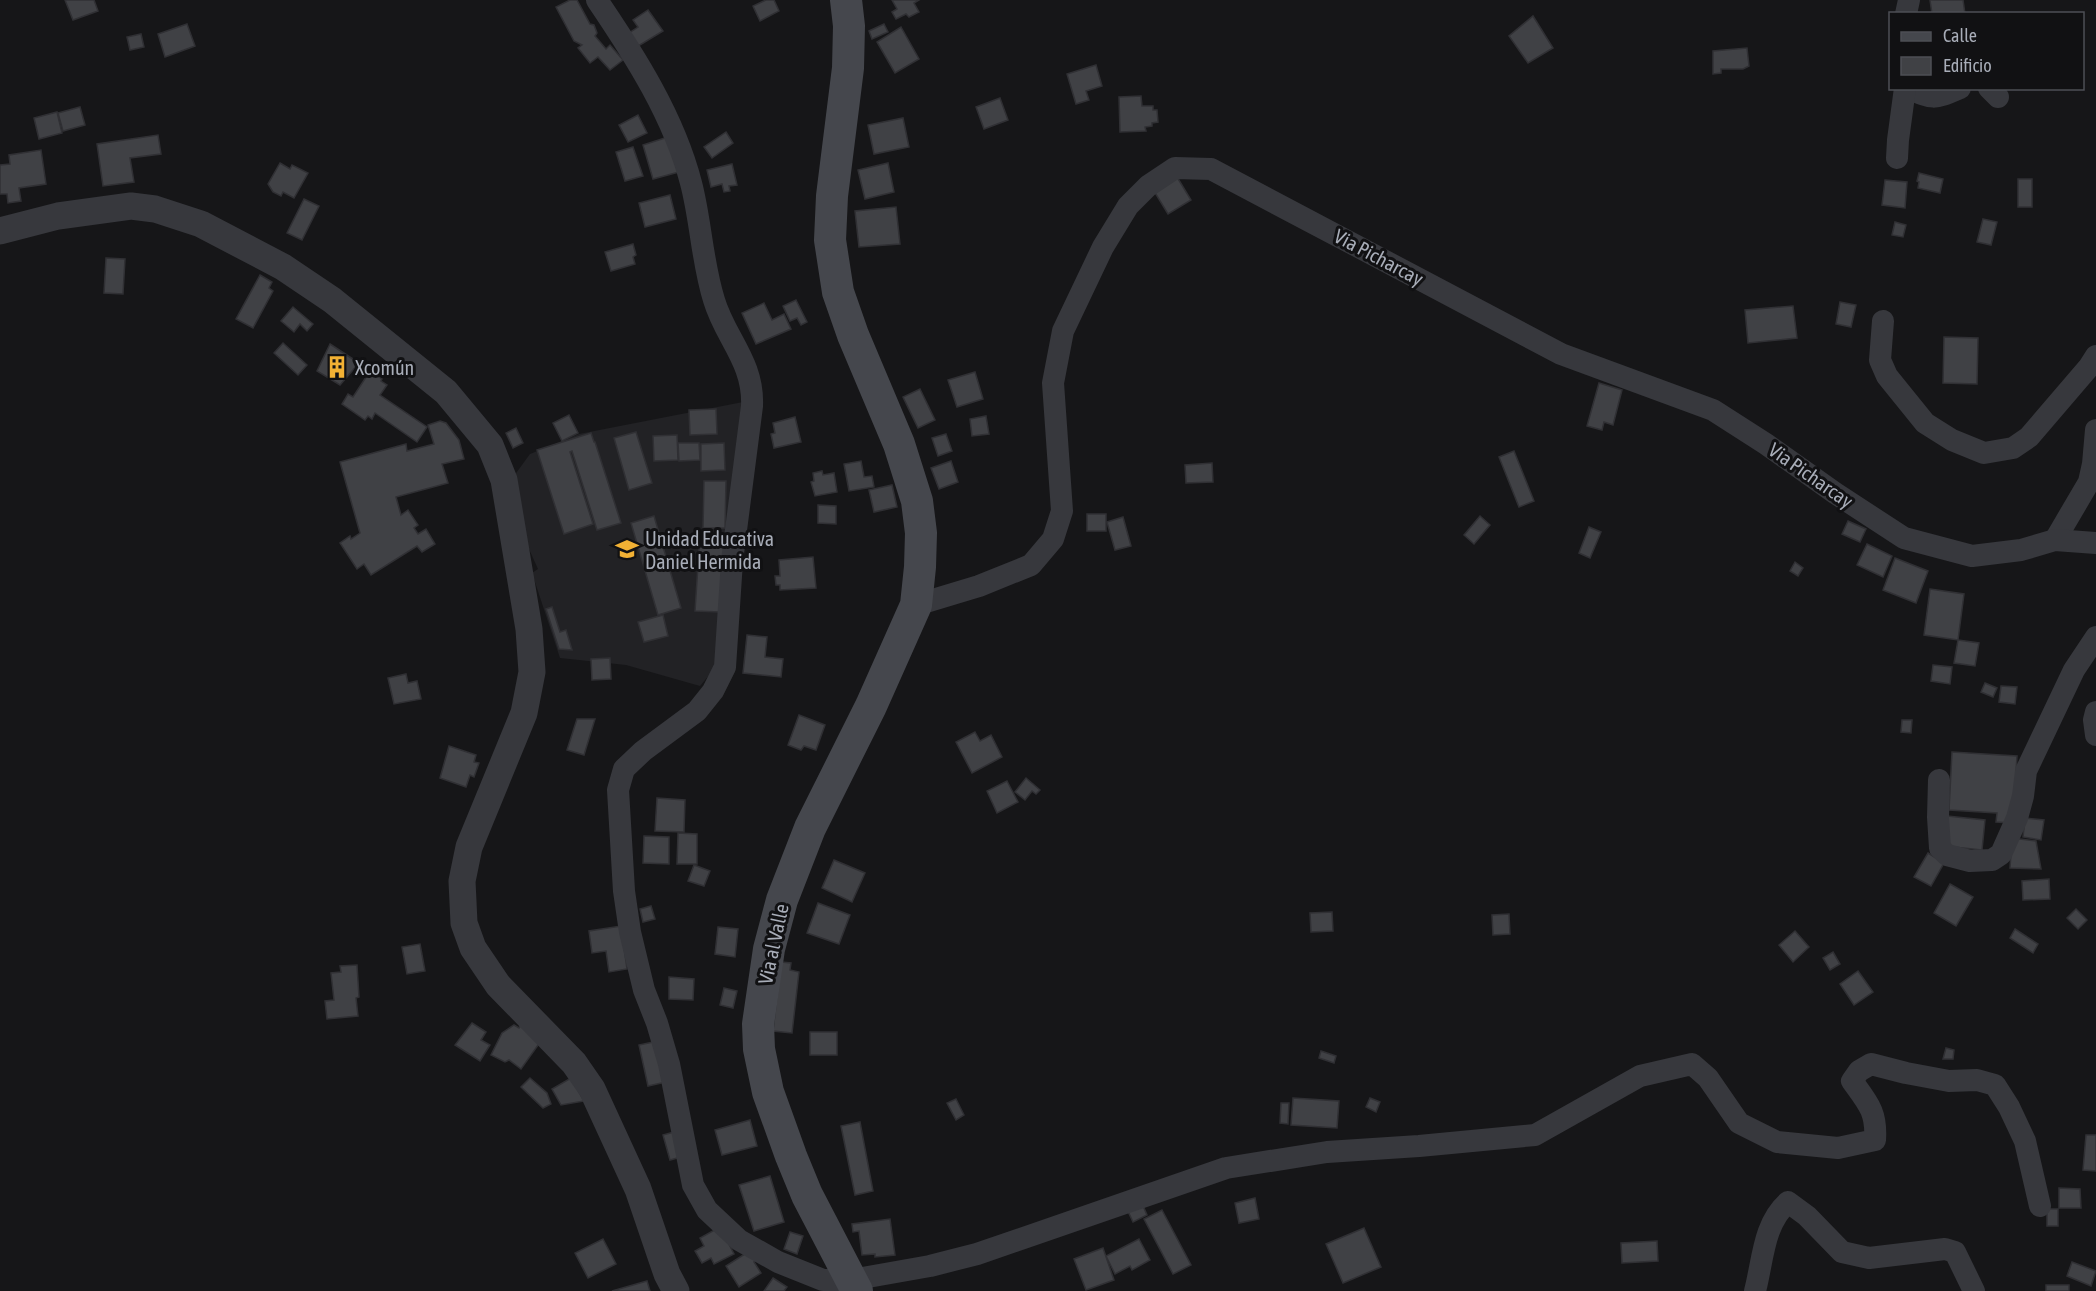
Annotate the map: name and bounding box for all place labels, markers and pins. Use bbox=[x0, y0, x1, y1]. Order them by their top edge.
building icon: Xcomún bbox=[324, 354, 350, 380]
place label: Xcomún bbox=[355, 356, 414, 379]
place label: Unidad Educativa Daniel Hermida bbox=[645, 527, 774, 573]
school or university icon: Unidad Educativa Daniel Hermida bbox=[614, 536, 640, 562]

